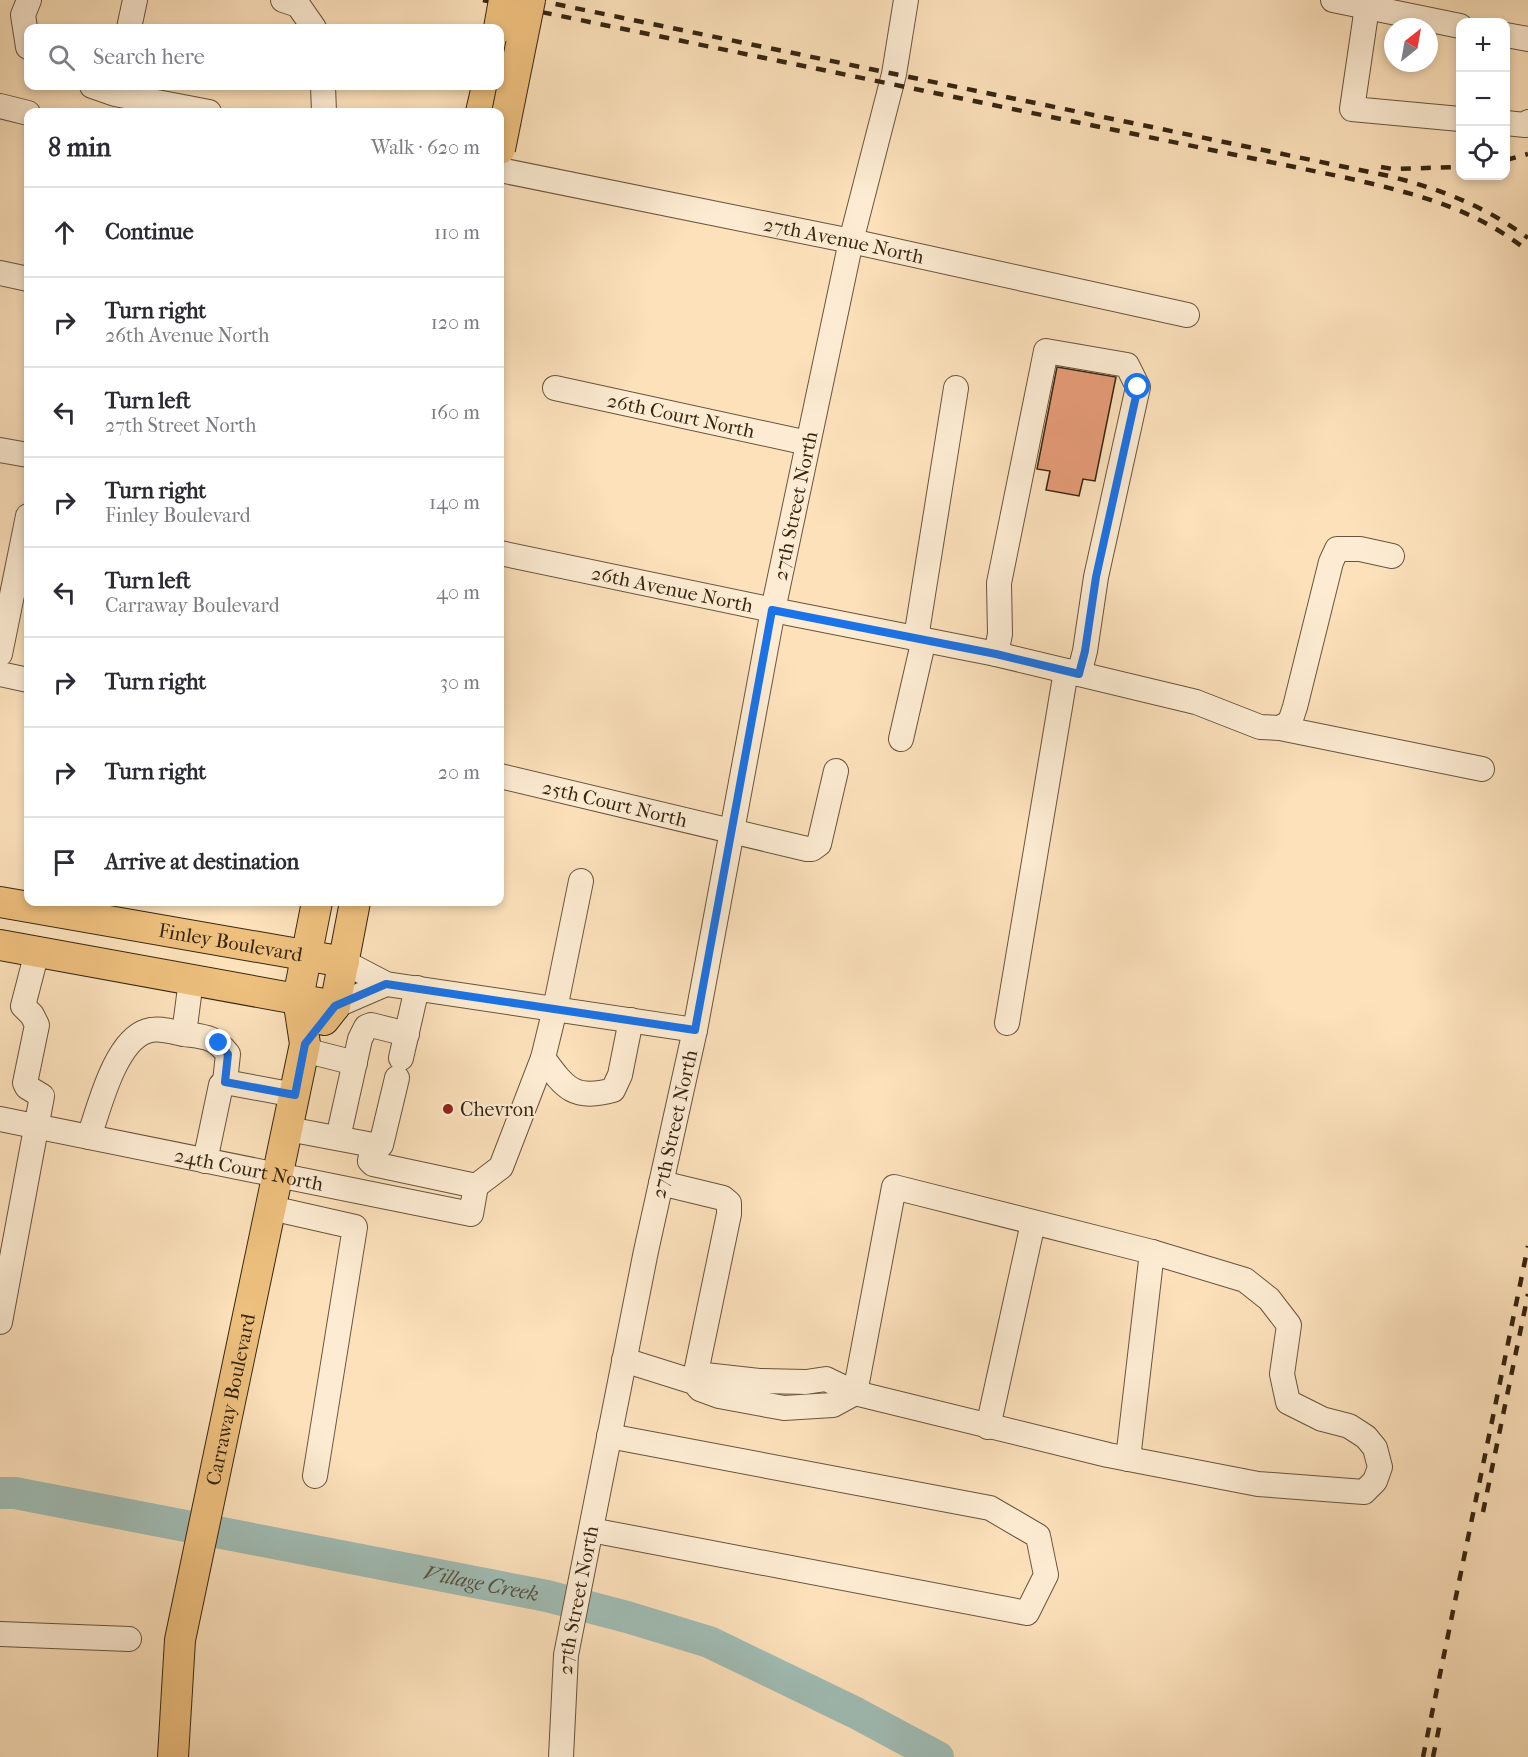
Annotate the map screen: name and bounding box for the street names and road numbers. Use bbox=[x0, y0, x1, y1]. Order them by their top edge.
street label: 27th Avenue North bbox=[762, 213, 927, 269]
street label: 26th Court North bbox=[605, 389, 758, 443]
street label: 27th Street North bbox=[769, 429, 823, 582]
street label: 26th Avenue North bbox=[589, 561, 756, 618]
street label: 25th Court North bbox=[540, 775, 690, 832]
street label: Finley Boulevard bbox=[157, 919, 305, 967]
street label: 27th Street North bbox=[647, 1047, 702, 1201]
street label: 24th Court North bbox=[172, 1143, 326, 1196]
street label: Carraway Boulevard bbox=[202, 1311, 260, 1487]
street label: 27th Street North bbox=[554, 1523, 603, 1675]

